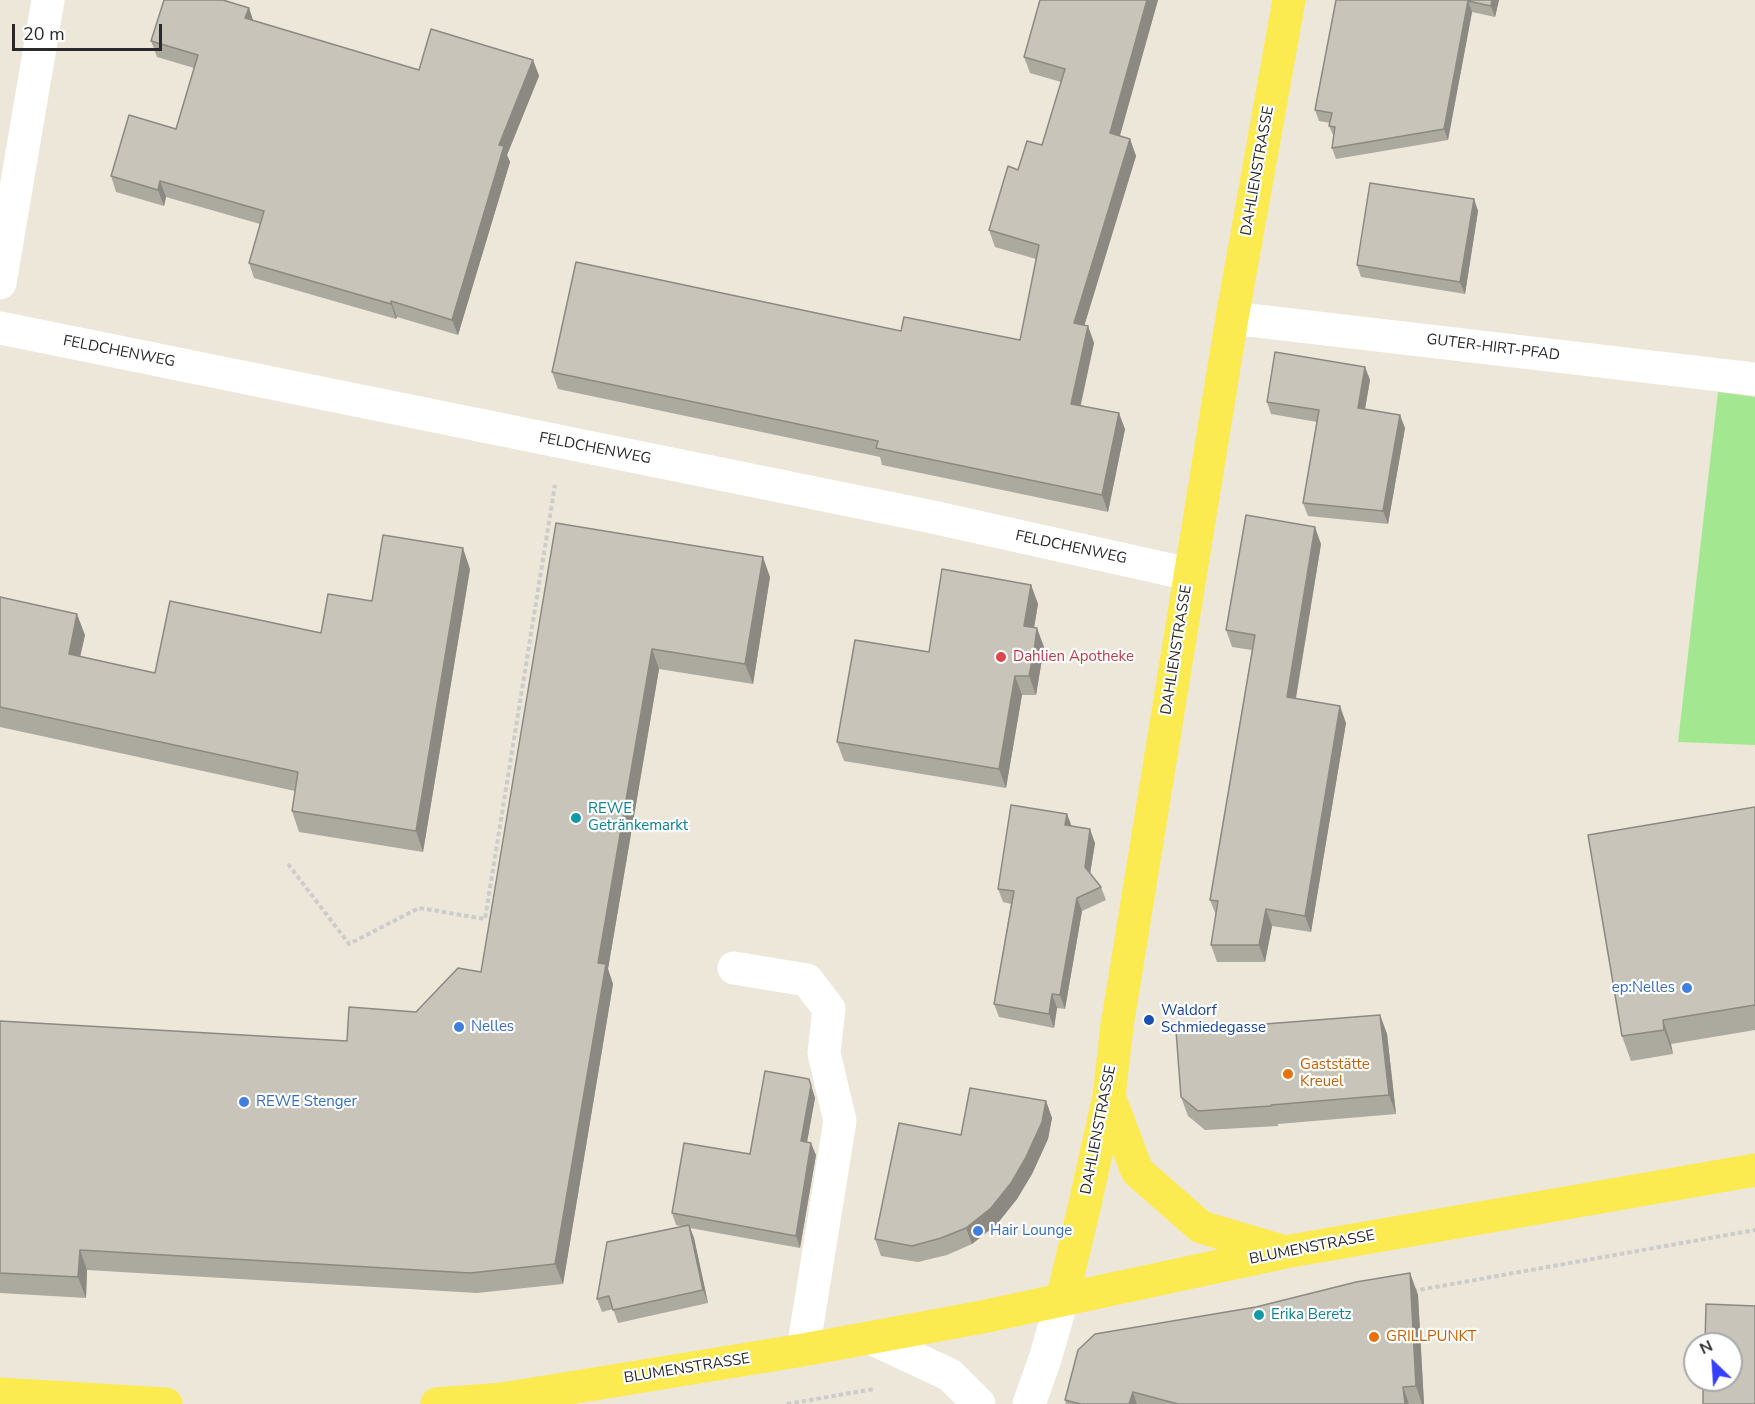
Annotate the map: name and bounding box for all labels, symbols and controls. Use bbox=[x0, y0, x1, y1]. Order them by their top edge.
scale bar bbox=[15, 12, 165, 50]
text: 20 m bbox=[23, 22, 65, 46]
street label: DAHLIENSTRASSE bbox=[1238, 105, 1278, 237]
street label: GUTER-HIRT-PFAD bbox=[1425, 331, 1561, 365]
street label: FELDCHENWEG bbox=[61, 332, 177, 372]
street label: FELDCHENWEG bbox=[537, 429, 653, 469]
street label: FELDCHENWEG bbox=[1014, 527, 1128, 569]
street label: DAHLIENSTRASSE bbox=[1158, 584, 1196, 716]
place label: Dahlien Apotheke bbox=[1013, 648, 1134, 666]
marker: Dahlien Apotheke bbox=[994, 650, 1008, 664]
place label: REWE Getränkemarkt bbox=[588, 800, 688, 835]
marker: REWE Getränkemarkt bbox=[569, 811, 583, 825]
place label: ep:Nelles bbox=[1612, 979, 1675, 997]
marker: ep:Nelles bbox=[1680, 981, 1694, 995]
place label: Waldorf Schmiedegasse bbox=[1161, 1002, 1266, 1037]
marker: Waldorf Schmiedegasse bbox=[1142, 1013, 1156, 1027]
place label: Nelles bbox=[471, 1018, 514, 1036]
marker: Nelles bbox=[452, 1020, 466, 1034]
place label: Gaststätte Kreuel bbox=[1300, 1056, 1370, 1091]
street label: DAHLIENSTRASSE bbox=[1078, 1064, 1120, 1196]
marker: Gaststätte Kreuel bbox=[1281, 1067, 1295, 1081]
place label: REWE Stenger bbox=[256, 1093, 357, 1111]
marker: REWE Stenger bbox=[237, 1095, 251, 1109]
place label: Hair Lounge bbox=[990, 1222, 1072, 1240]
marker: Hair Lounge bbox=[971, 1224, 985, 1238]
street label: BLUMENSTRASSE bbox=[1248, 1227, 1376, 1269]
place label: Erika Beretz bbox=[1271, 1306, 1351, 1324]
marker: Erika Beretz bbox=[1252, 1308, 1266, 1322]
place label: GRILLPUNKT bbox=[1386, 1328, 1476, 1346]
marker: GRILLPUNKT bbox=[1367, 1330, 1381, 1344]
north arrow bbox=[1683, 1332, 1743, 1392]
text: N bbox=[1696, 1335, 1716, 1360]
street label: BLUMENSTRASSE bbox=[623, 1350, 751, 1388]

